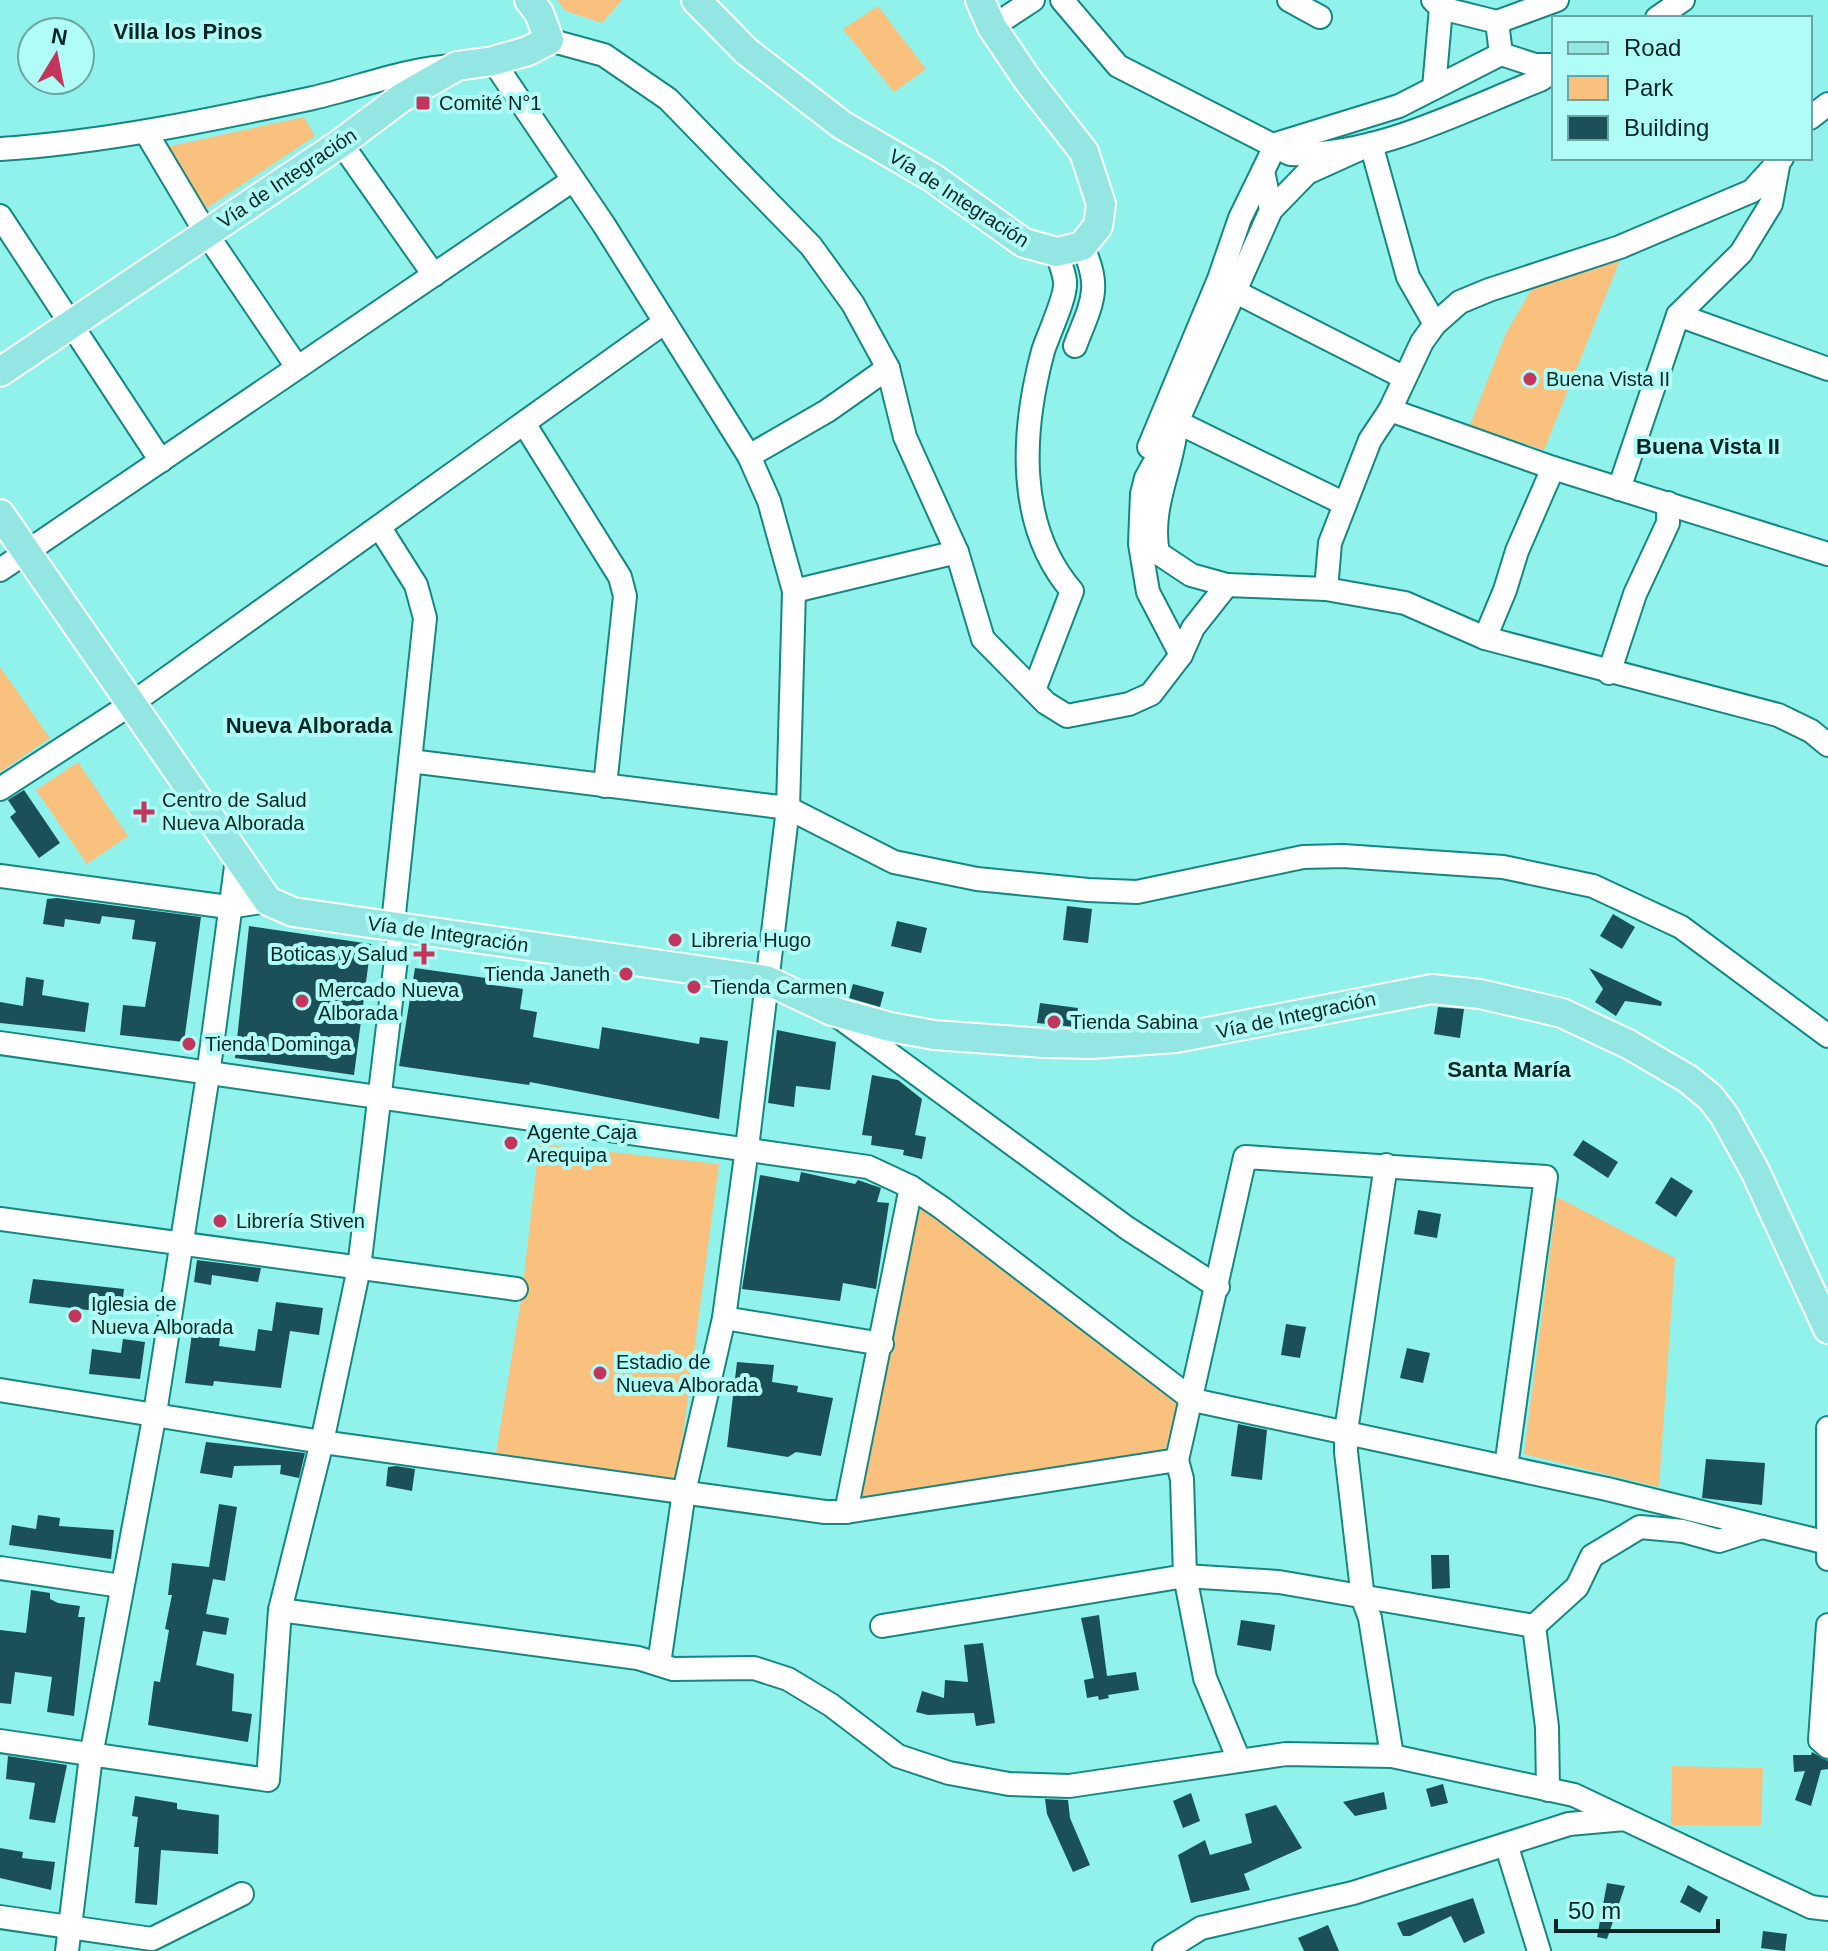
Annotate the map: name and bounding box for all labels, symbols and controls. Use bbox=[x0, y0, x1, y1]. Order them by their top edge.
north arrow bbox=[16, 16, 96, 96]
legend bbox=[1552, 16, 1812, 160]
district label: Villa los Pinos bbox=[114, 19, 262, 44]
text: N bbox=[49, 23, 69, 50]
text: Road bbox=[1624, 34, 1681, 61]
text: Park bbox=[1624, 74, 1674, 101]
place label: Comité N°1 bbox=[439, 92, 541, 114]
marker: Comité N°1 bbox=[414, 94, 432, 112]
text: Building bbox=[1624, 114, 1709, 141]
street label: Vía de Integración bbox=[214, 123, 360, 233]
street label: Vía de Integración bbox=[885, 145, 1033, 251]
place label: Buena Vista II bbox=[1546, 368, 1670, 390]
marker: Buena Vista II bbox=[1521, 370, 1539, 388]
district label: Buena Vista II bbox=[1636, 434, 1780, 459]
district label: Nueva Alborada bbox=[226, 713, 393, 738]
place label: Centro de Salud Nueva Alborada bbox=[162, 789, 307, 834]
marker: Centro de Salud Nueva Alborada bbox=[133, 801, 155, 823]
street label: Vía de Integración bbox=[366, 912, 530, 956]
place label: Libreria Hugo bbox=[691, 929, 811, 951]
marker: Libreria Hugo bbox=[666, 931, 684, 949]
place label: Boticas y Salud bbox=[270, 943, 408, 965]
marker: Boticas y Salud bbox=[415, 945, 433, 963]
place label: Tienda Janeth bbox=[484, 963, 610, 985]
marker: Tienda Janeth bbox=[617, 965, 635, 983]
place label: Tienda Carmen bbox=[710, 976, 847, 998]
marker: Tienda Carmen bbox=[685, 978, 703, 996]
place label: Mercado Nueva Alborada bbox=[318, 979, 460, 1024]
street label: Vía de Integración bbox=[1214, 987, 1378, 1043]
marker: Mercado Nueva Alborada bbox=[293, 992, 311, 1010]
place label: Tienda Sabina bbox=[1070, 1011, 1199, 1033]
marker: Tienda Sabina bbox=[1045, 1013, 1063, 1031]
place label: Tienda Dominga bbox=[205, 1033, 352, 1055]
marker: Tienda Dominga bbox=[180, 1035, 198, 1053]
district label: Santa María bbox=[1447, 1057, 1572, 1082]
place label: Agente Caja Arequipa bbox=[527, 1121, 638, 1166]
marker: Agente Caja Arequipa bbox=[502, 1134, 520, 1152]
place label: Librería Stiven bbox=[236, 1210, 365, 1232]
marker: Librería Stiven bbox=[211, 1212, 229, 1230]
place label: Iglesia de Nueva Alborada bbox=[91, 1293, 234, 1338]
marker: Iglesia de Nueva Alborada bbox=[66, 1307, 84, 1325]
place label: Estadio de Nueva Alborada bbox=[616, 1351, 759, 1396]
marker: Estadio de Nueva Alborada bbox=[591, 1364, 609, 1382]
scale bar bbox=[1556, 1883, 1718, 1933]
text: 50 m bbox=[1568, 1897, 1621, 1924]

